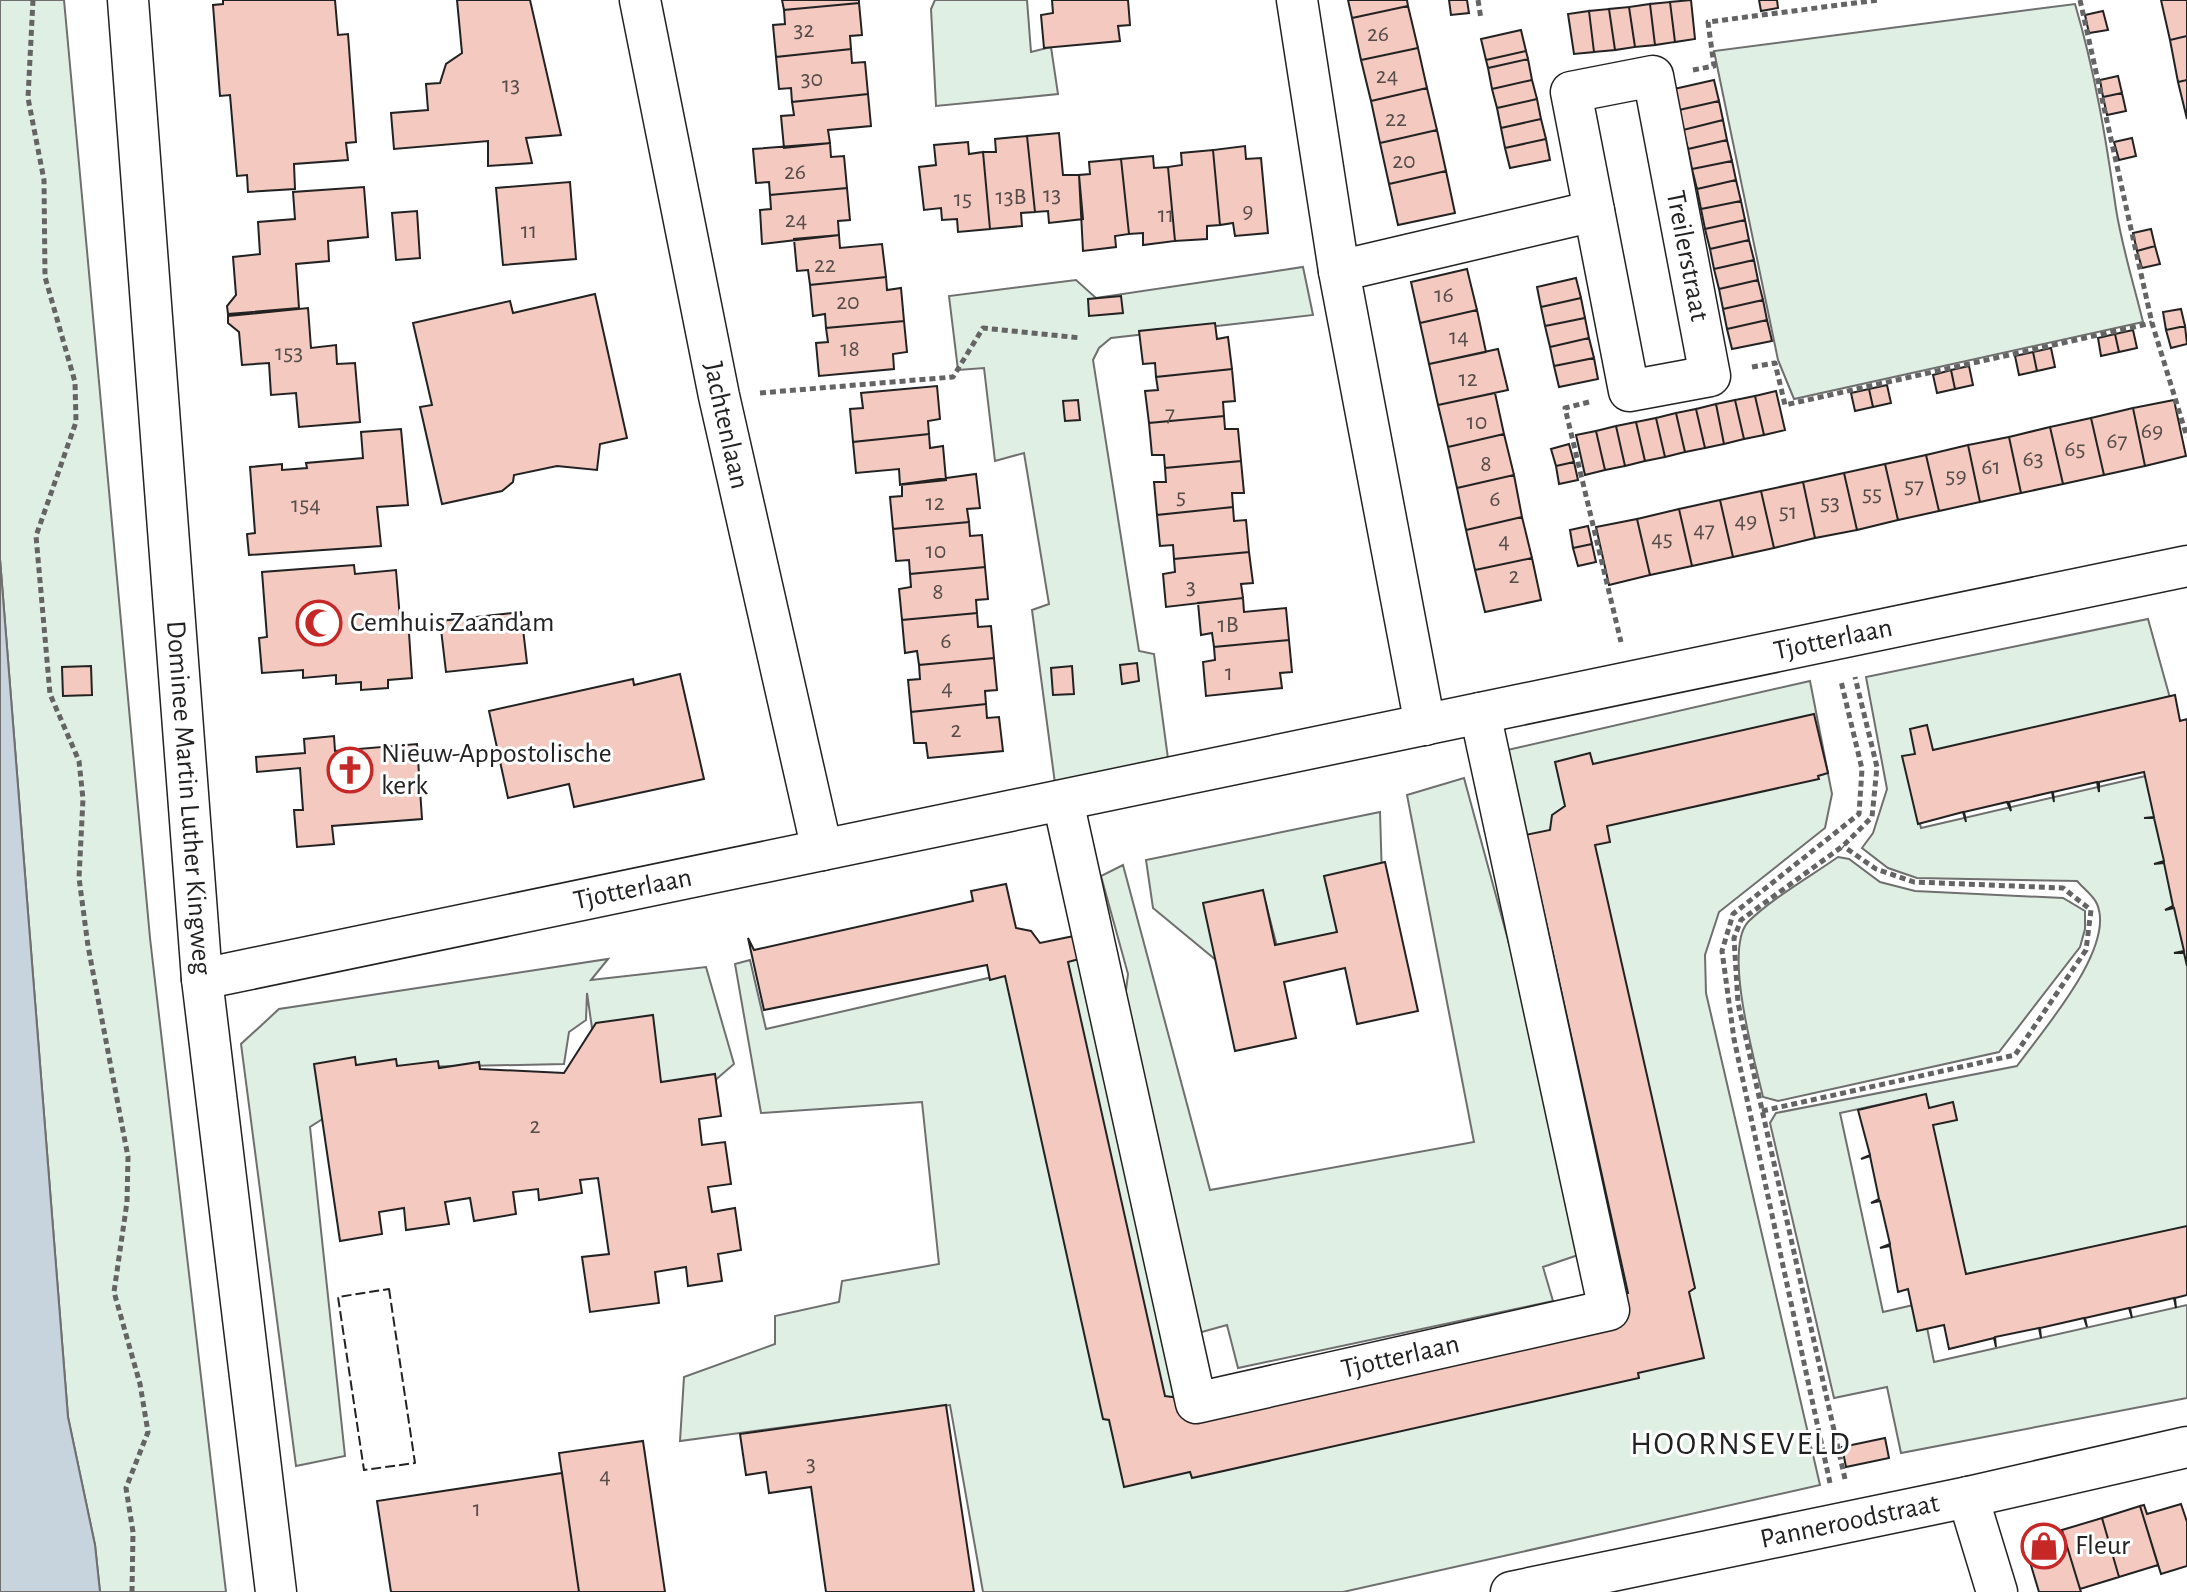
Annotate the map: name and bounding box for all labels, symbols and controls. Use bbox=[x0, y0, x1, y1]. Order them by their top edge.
house number: 32 bbox=[794, 18, 814, 42]
house number: 26 bbox=[1367, 22, 1389, 46]
house number: 24 bbox=[1376, 64, 1398, 88]
house number: 30 bbox=[801, 67, 823, 91]
house number: 13 bbox=[502, 73, 520, 97]
house number: 22 bbox=[1385, 107, 1407, 131]
house number: 20 bbox=[1392, 149, 1416, 173]
house number: 26 bbox=[784, 160, 806, 184]
house number: 13 bbox=[1043, 183, 1061, 207]
house number: 13B bbox=[995, 185, 1027, 209]
house number: 15 bbox=[954, 187, 972, 211]
street label: Treilerstraat bbox=[1661, 188, 1713, 324]
house number: 9 bbox=[1242, 199, 1254, 223]
house number: 11 bbox=[1158, 203, 1174, 227]
house number: 24 bbox=[785, 208, 807, 232]
house number: 11 bbox=[521, 219, 537, 243]
house number: 22 bbox=[814, 253, 836, 277]
house number: 16 bbox=[1434, 283, 1454, 307]
house number: 20 bbox=[836, 290, 860, 314]
house number: 14 bbox=[1449, 325, 1469, 349]
house number: 18 bbox=[840, 337, 860, 361]
house number: 153 bbox=[275, 341, 303, 365]
street label: Jachtenlaan bbox=[699, 359, 754, 492]
house number: 12 bbox=[1458, 367, 1478, 391]
house number: 7 bbox=[1165, 402, 1175, 426]
house number: 10 bbox=[1467, 410, 1487, 434]
house number: 69 bbox=[2141, 419, 2163, 443]
house number: 67 bbox=[2106, 429, 2128, 453]
house number: 65 bbox=[2064, 437, 2086, 461]
house number: 63 bbox=[2022, 447, 2044, 471]
house number: 8 bbox=[1480, 452, 1492, 476]
house number: 61 bbox=[1981, 455, 2001, 479]
house number: 59 bbox=[1945, 464, 1967, 488]
house number: 57 bbox=[1904, 474, 1924, 498]
house number: 55 bbox=[1862, 482, 1882, 506]
house number: 5 bbox=[1176, 485, 1186, 509]
house number: 6 bbox=[1489, 487, 1501, 511]
house number: 12 bbox=[925, 491, 945, 515]
house number: 53 bbox=[1820, 491, 1840, 515]
house number: 154 bbox=[291, 493, 321, 517]
house number: 51 bbox=[1779, 500, 1797, 524]
house number: 49 bbox=[1735, 509, 1757, 533]
house number: 47 bbox=[1693, 518, 1715, 542]
house number: 45 bbox=[1651, 527, 1673, 551]
house number: 4 bbox=[1498, 529, 1510, 553]
house number: 10 bbox=[926, 539, 946, 563]
house number: 2 bbox=[1509, 564, 1520, 588]
house number: 3 bbox=[1186, 575, 1196, 599]
house number: 8 bbox=[932, 580, 944, 604]
mosque icon: Cemhuis Zaandam bbox=[295, 599, 343, 647]
place label: Cemhuis Zaandam bbox=[350, 609, 554, 637]
house number: 1B bbox=[1217, 613, 1239, 637]
street label: Tjotterlaan bbox=[1771, 614, 1895, 666]
street label: Dominee Martin Luther Kingweg bbox=[161, 620, 216, 976]
house number: 6 bbox=[940, 629, 952, 653]
house number: 1 bbox=[1225, 661, 1233, 685]
house number: 4 bbox=[941, 676, 953, 700]
house number: 2 bbox=[951, 718, 962, 742]
place label: Nieuw-Appostolische kerk bbox=[381, 740, 612, 800]
church icon: Nieuw-Appostolische kerk bbox=[326, 746, 374, 794]
street label: Tjotterlaan bbox=[571, 863, 694, 915]
house number: 2 bbox=[530, 1114, 541, 1138]
street label: Tjotterlaan bbox=[1339, 1330, 1462, 1384]
district label: HOORNSEVELD bbox=[1630, 1428, 1852, 1460]
house number: 3 bbox=[806, 1452, 816, 1476]
house number: 4 bbox=[599, 1464, 611, 1488]
street label: Panneroodstraat bbox=[1758, 1489, 1942, 1554]
house number: 1 bbox=[473, 1497, 481, 1521]
shop icon: Fleur bbox=[2020, 1522, 2068, 1570]
place label: Fleur bbox=[2075, 1532, 2130, 1560]

